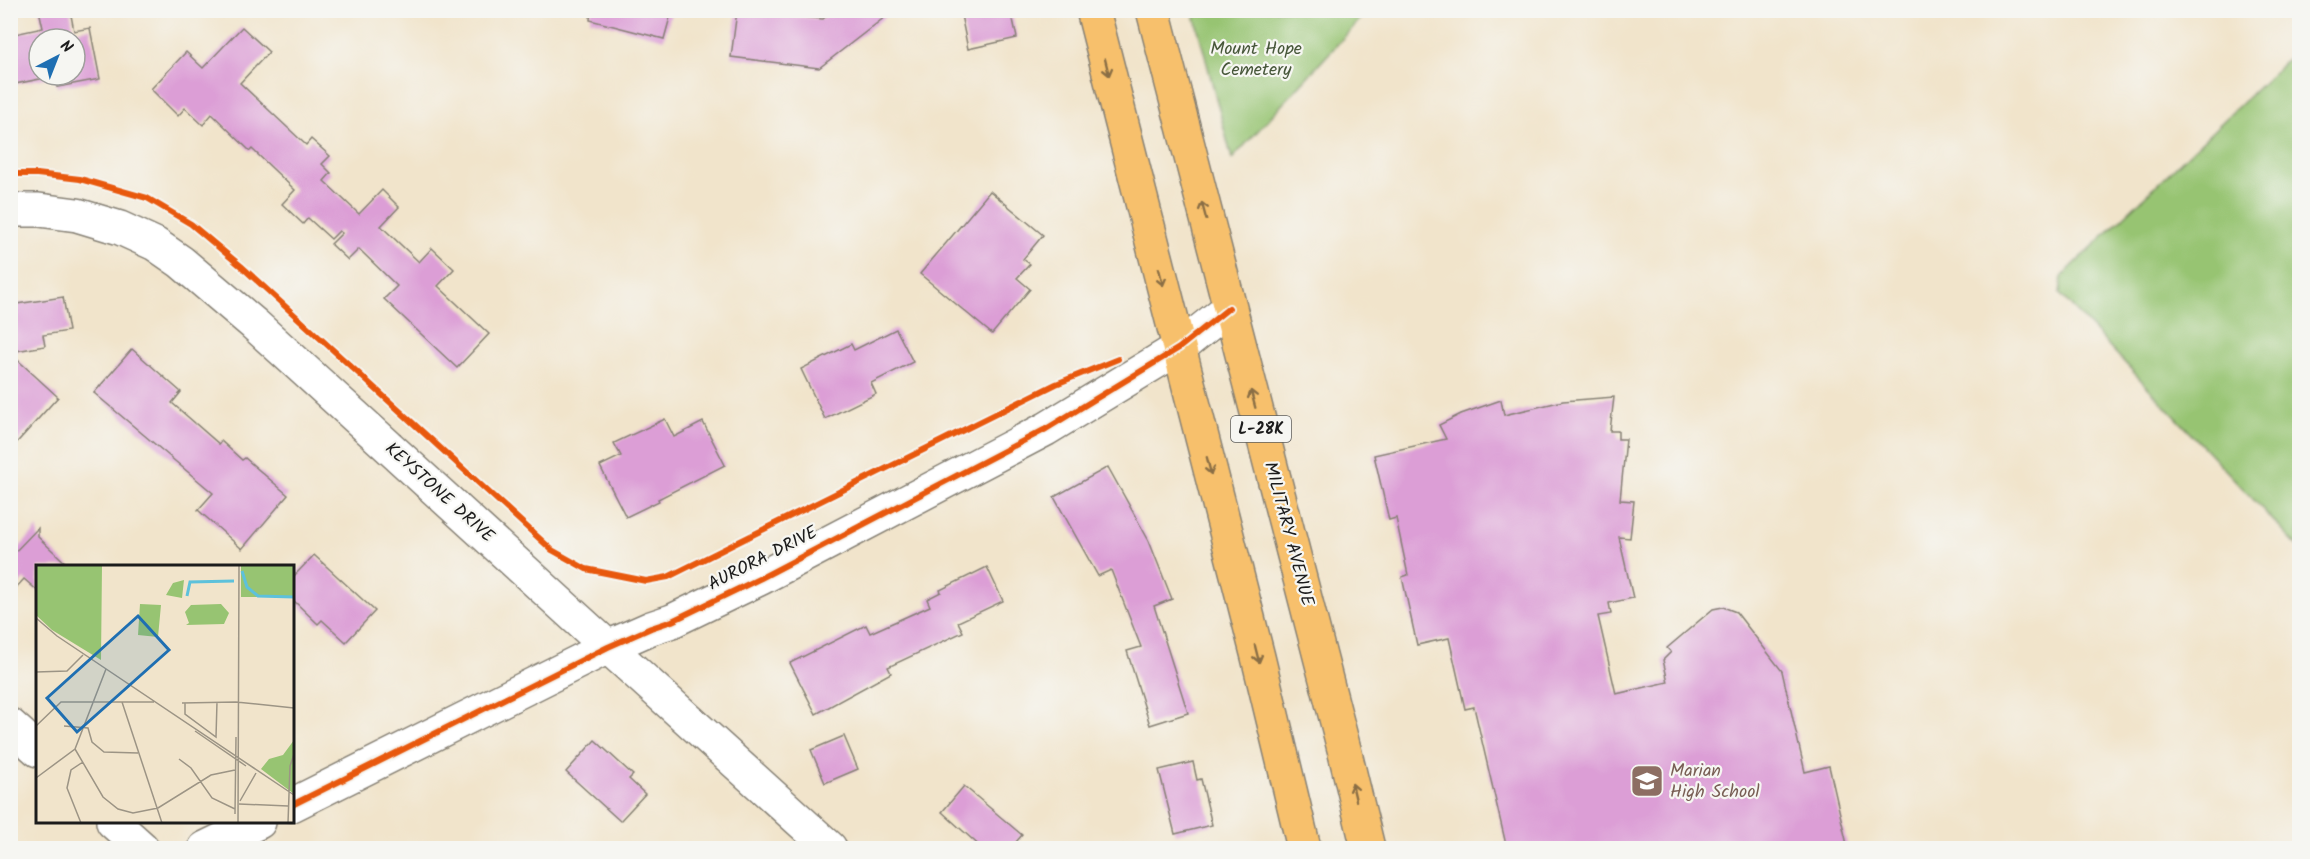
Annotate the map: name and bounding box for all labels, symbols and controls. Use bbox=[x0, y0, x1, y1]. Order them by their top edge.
north arrow bbox=[27, 27, 87, 87]
text: N bbox=[54, 34, 78, 60]
park label: Mount Hope Cemetery bbox=[1210, 35, 1302, 85]
one-way arrow bbox=[1102, 57, 1114, 76]
one-way arrow bbox=[1198, 202, 1209, 221]
one-way arrow bbox=[1155, 267, 1167, 286]
one-way arrow bbox=[1247, 390, 1259, 409]
road number: L-28K bbox=[1231, 416, 1291, 442]
street label: KEYSTONE DRIVE bbox=[377, 436, 501, 551]
one-way arrow bbox=[1203, 456, 1215, 475]
street label: MILITARY AVENUE bbox=[1255, 459, 1321, 610]
street label: AURORA DRIVE bbox=[703, 519, 823, 599]
inset map bbox=[36, 565, 294, 823]
one-way arrow bbox=[1252, 645, 1264, 664]
place label: Marian High School bbox=[1670, 757, 1760, 807]
school or university icon: Marian High School bbox=[1629, 763, 1665, 799]
one-way arrow bbox=[1348, 782, 1360, 801]

